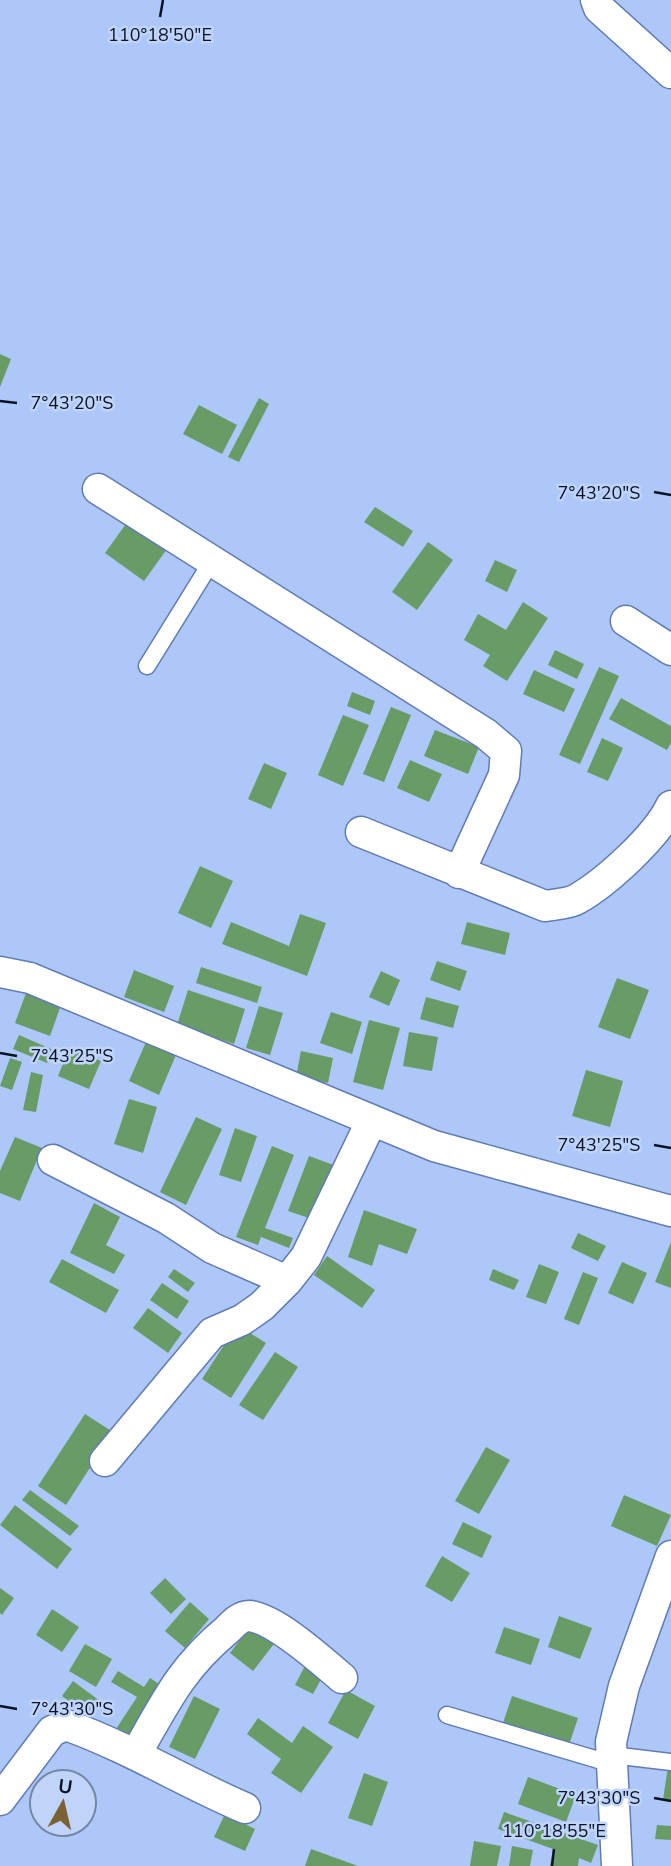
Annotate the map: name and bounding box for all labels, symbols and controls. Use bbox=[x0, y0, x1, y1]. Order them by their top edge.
text: 110°18'50"E bbox=[108, 23, 212, 47]
text: 7°43'20"S bbox=[31, 391, 113, 415]
text: 7°43'20"S bbox=[558, 481, 640, 505]
text: 7°43'25"S bbox=[31, 1044, 113, 1068]
text: 7°43'25"S bbox=[558, 1133, 640, 1157]
text: 7°43'30"S bbox=[31, 1697, 113, 1721]
north arrow bbox=[28, 1768, 98, 1838]
text: U bbox=[56, 1773, 74, 1801]
text: 7°43'30"S bbox=[558, 1786, 640, 1810]
text: 110°18'55"E bbox=[502, 1819, 606, 1843]

